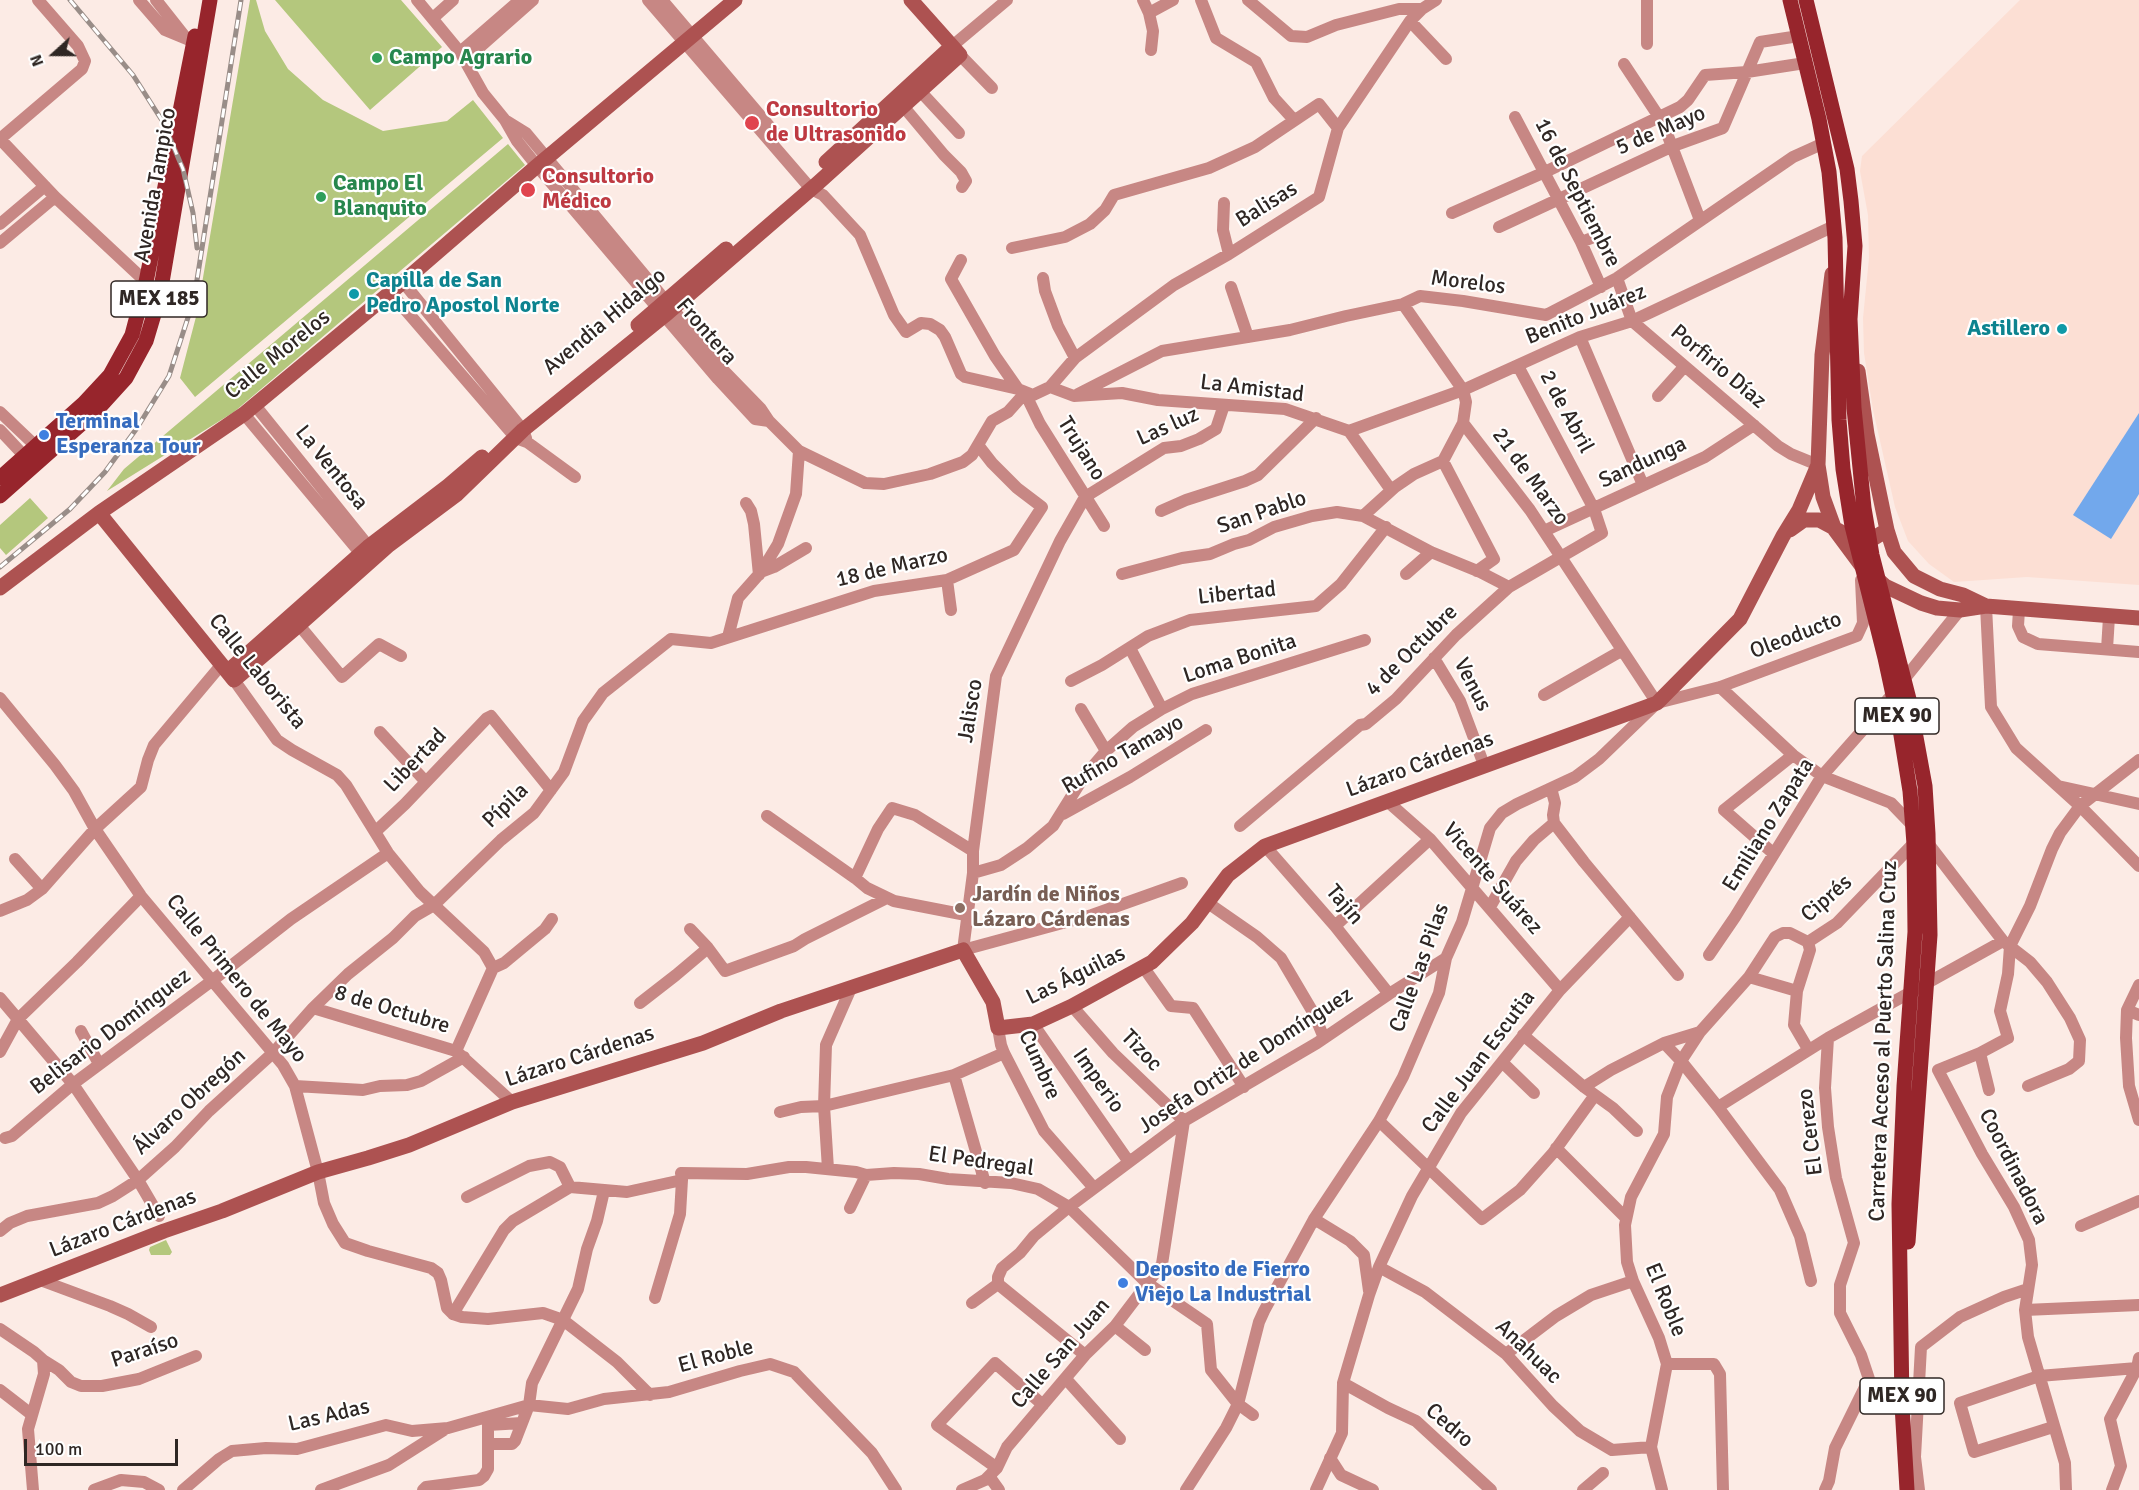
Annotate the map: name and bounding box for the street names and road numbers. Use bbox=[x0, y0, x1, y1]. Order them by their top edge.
street label: 5 de Mayo bbox=[1612, 100, 1710, 162]
street label: Avenida Tampico bbox=[129, 106, 183, 264]
street label: 16 de Septiembre bbox=[1528, 114, 1626, 272]
street label: Balisas bbox=[1232, 176, 1302, 234]
street label: Avendia Hidalgo bbox=[538, 263, 672, 381]
street label: Morelos bbox=[1429, 265, 1507, 301]
street label: Benito Juárez bbox=[1522, 279, 1650, 351]
road number: MEX 185 bbox=[111, 281, 207, 317]
street label: Frontera bbox=[670, 293, 742, 371]
street label: Calle Morelos bbox=[220, 305, 336, 405]
street label: Porfirio Díaz bbox=[1665, 319, 1771, 415]
street label: 2 de Abril bbox=[1533, 366, 1599, 458]
street label: La Amistad bbox=[1199, 370, 1305, 408]
street label: Las luz bbox=[1133, 402, 1203, 452]
street label: Trujano bbox=[1051, 412, 1111, 486]
street label: La Ventosa bbox=[289, 420, 373, 516]
street label: 21 de Marzo bbox=[1486, 423, 1574, 531]
street label: Sandunga bbox=[1595, 431, 1691, 495]
street label: San Pablo bbox=[1214, 485, 1310, 541]
street label: 18 de Marzo bbox=[833, 542, 951, 594]
street label: Libertad bbox=[1197, 577, 1277, 611]
street label: 4 de Octubre bbox=[1361, 600, 1463, 702]
street label: Oleoducto bbox=[1746, 606, 1846, 666]
street label: Calle Laborista bbox=[202, 609, 312, 735]
street label: Loma Bonita bbox=[1180, 628, 1300, 690]
street label: Venus bbox=[1447, 654, 1497, 716]
street label: Jalisco bbox=[953, 677, 989, 745]
road number: MEX 90 bbox=[1855, 698, 1939, 734]
street label: Rufino Tamayo bbox=[1057, 710, 1189, 800]
street label: Libertad bbox=[379, 724, 453, 798]
street label: Lázaro Cárdenas bbox=[1343, 726, 1497, 804]
street label: Emiliano Zapata bbox=[1717, 753, 1821, 897]
street label: Pípila bbox=[478, 778, 534, 834]
street label: Vicente Suárez bbox=[1436, 818, 1548, 940]
street label: Carretera Acceso al Puerto Salina Cruz bbox=[1865, 860, 1903, 1222]
street label: Ciprés bbox=[1796, 870, 1858, 928]
street label: Tajín bbox=[1320, 879, 1368, 931]
street label: Calle Primero de Mayo bbox=[160, 889, 312, 1069]
street label: Calle Las Pilas bbox=[1384, 900, 1456, 1036]
street label: Las Águilas bbox=[1022, 941, 1130, 1011]
street label: Belisario Domínguez bbox=[26, 963, 196, 1101]
street label: 8 de Octubre bbox=[331, 980, 453, 1040]
street label: Josefa Ortiz de Domínguez bbox=[1134, 982, 1358, 1140]
street label: Calle Juan Escutia bbox=[1417, 985, 1541, 1139]
street label: Lázaro Cárdenas bbox=[502, 1020, 658, 1094]
street label: Tizoc bbox=[1115, 1025, 1167, 1077]
street label: Cumbre bbox=[1012, 1026, 1066, 1104]
street label: Álvaro Obregón bbox=[128, 1043, 252, 1161]
street label: Imperio bbox=[1066, 1044, 1130, 1118]
street label: El Cerezo bbox=[1793, 1087, 1829, 1177]
street label: Coordinadora bbox=[1972, 1105, 2054, 1229]
street label: El Pedregal bbox=[927, 1142, 1035, 1182]
street label: Lázaro Cárdenas bbox=[46, 1184, 200, 1264]
street label: El Roble bbox=[1638, 1259, 1692, 1341]
street label: Calle San Juan bbox=[1006, 1293, 1116, 1415]
street label: Anahuac bbox=[1489, 1314, 1567, 1390]
street label: Paraíso bbox=[108, 1328, 182, 1374]
street label: El Roble bbox=[675, 1334, 757, 1380]
road number: MEX 90 bbox=[1860, 1378, 1944, 1414]
street label: Las Adas bbox=[286, 1394, 372, 1438]
street label: Cedro bbox=[1420, 1398, 1478, 1454]

